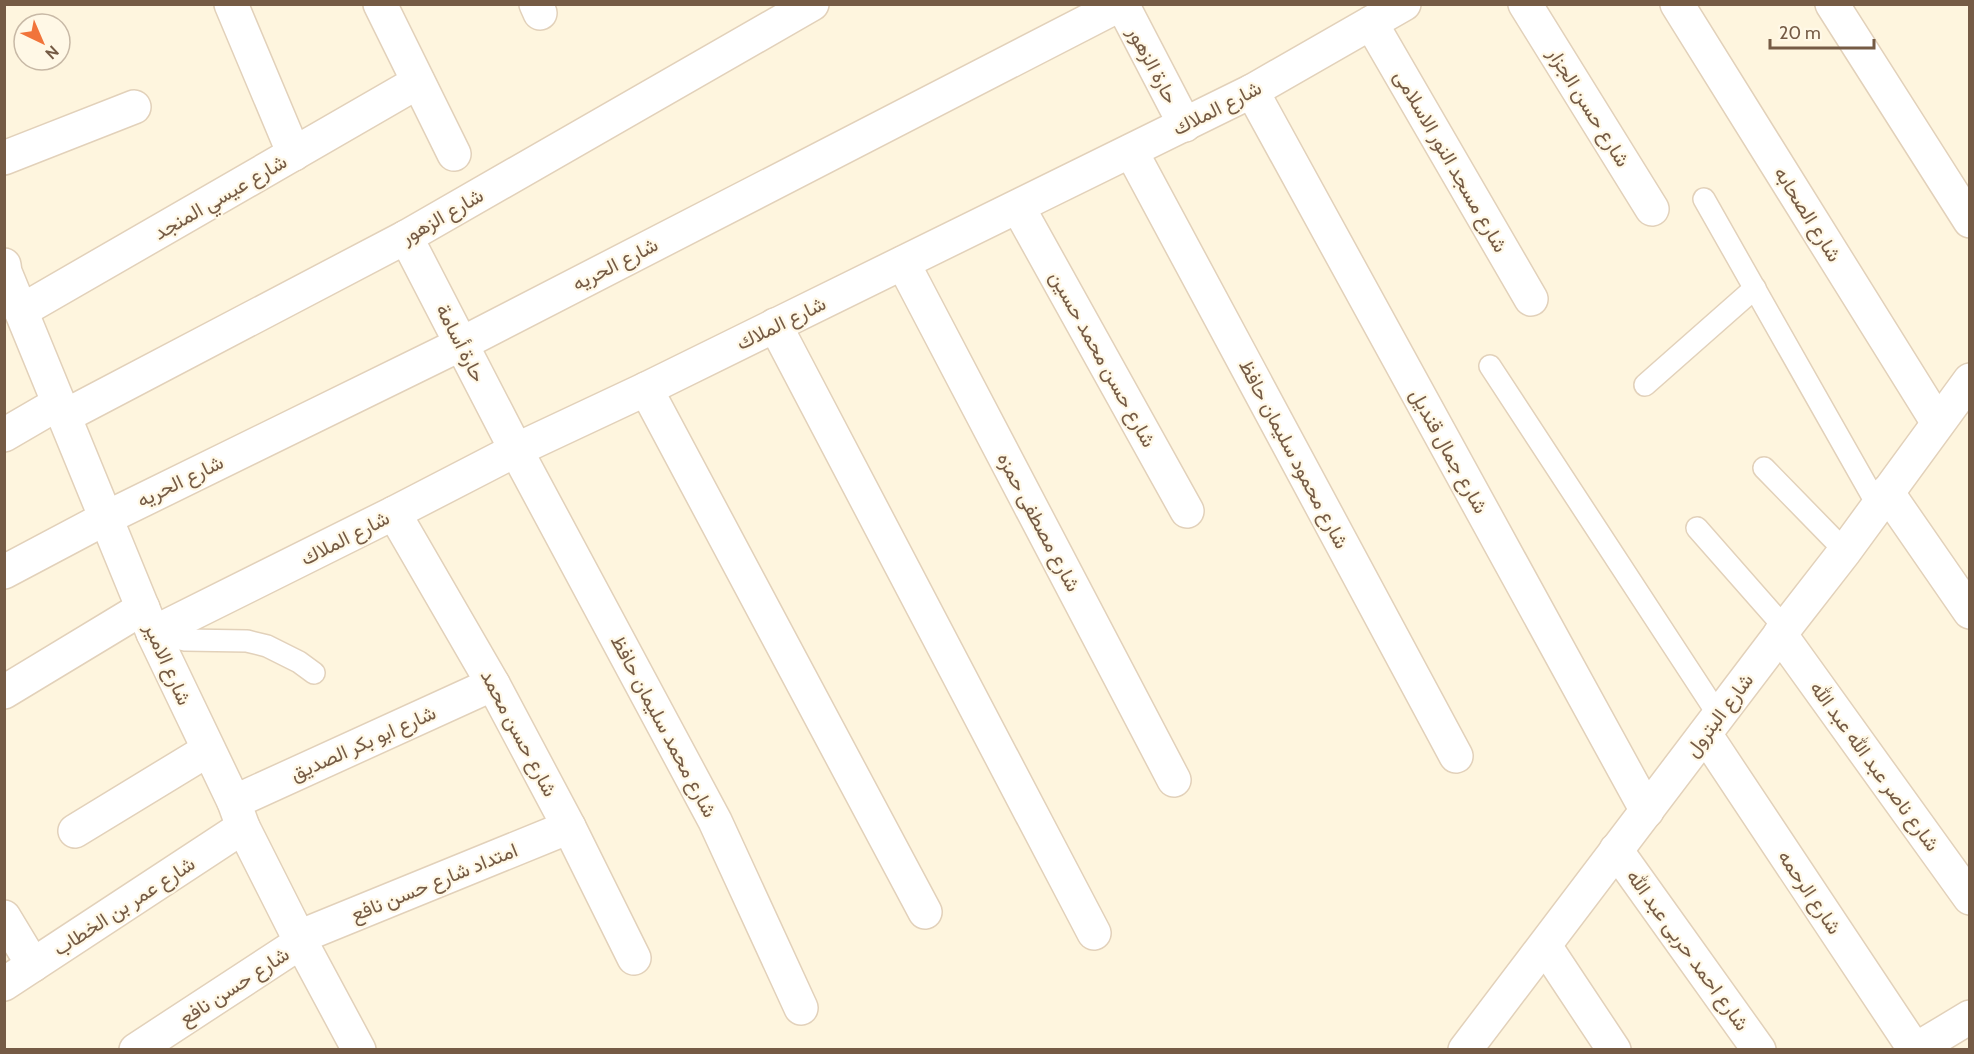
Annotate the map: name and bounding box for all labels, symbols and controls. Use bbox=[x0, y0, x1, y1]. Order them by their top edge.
north arrow bbox=[12, 12, 72, 72]
scale bar bbox=[1770, 12, 1874, 50]
street label: حارة الزهور bbox=[1121, 21, 1183, 108]
text: 20 m bbox=[1779, 22, 1821, 44]
text: N bbox=[41, 42, 63, 63]
street label: شارع حسن الجزار bbox=[1541, 42, 1635, 172]
street label: شارع مسجد النور الاسلامى bbox=[1387, 66, 1513, 257]
street label: شارع الملاك bbox=[1169, 75, 1266, 142]
street label: شارع عيسي المنجد bbox=[149, 149, 293, 249]
street label: شارع الصحابه bbox=[1768, 162, 1847, 267]
street label: شارع الزهور bbox=[396, 183, 488, 251]
street label: شارع الحريه bbox=[568, 232, 663, 298]
street label: شارع حسن محمد حسين bbox=[1043, 267, 1161, 452]
street label: شارع الملاك bbox=[732, 291, 830, 357]
street label: حارة أسامة bbox=[430, 300, 491, 387]
street label: شارع محمود سليمان حافظ bbox=[1232, 355, 1354, 554]
street label: شارع جمال قنديل bbox=[1403, 384, 1493, 519]
street label: شارع مصطفى حمزه bbox=[991, 448, 1086, 596]
street label: شارع الحريه bbox=[133, 450, 228, 514]
street label: شارع الملاك bbox=[297, 505, 394, 572]
street label: شارع الامير bbox=[137, 618, 197, 709]
street label: شارع محمد سليمان حافظ bbox=[604, 631, 722, 822]
street label: شارع حسن محمد bbox=[474, 665, 563, 802]
street label: شارع البترول bbox=[1680, 669, 1760, 763]
street label: شارع ناصر عبد الله عبد الله bbox=[1804, 676, 1945, 857]
street label: شارع ابو بكر الصديق bbox=[286, 700, 440, 788]
street label: امتداد شارع حسن نافع bbox=[347, 838, 522, 928]
street label: شارع الرحمه bbox=[1771, 845, 1847, 940]
street label: شارع عمر بن الخطاب bbox=[49, 851, 200, 962]
street label: شارع احمد حربى عبد الله bbox=[1620, 865, 1754, 1036]
street label: شارع حسن نافع bbox=[175, 942, 294, 1032]

